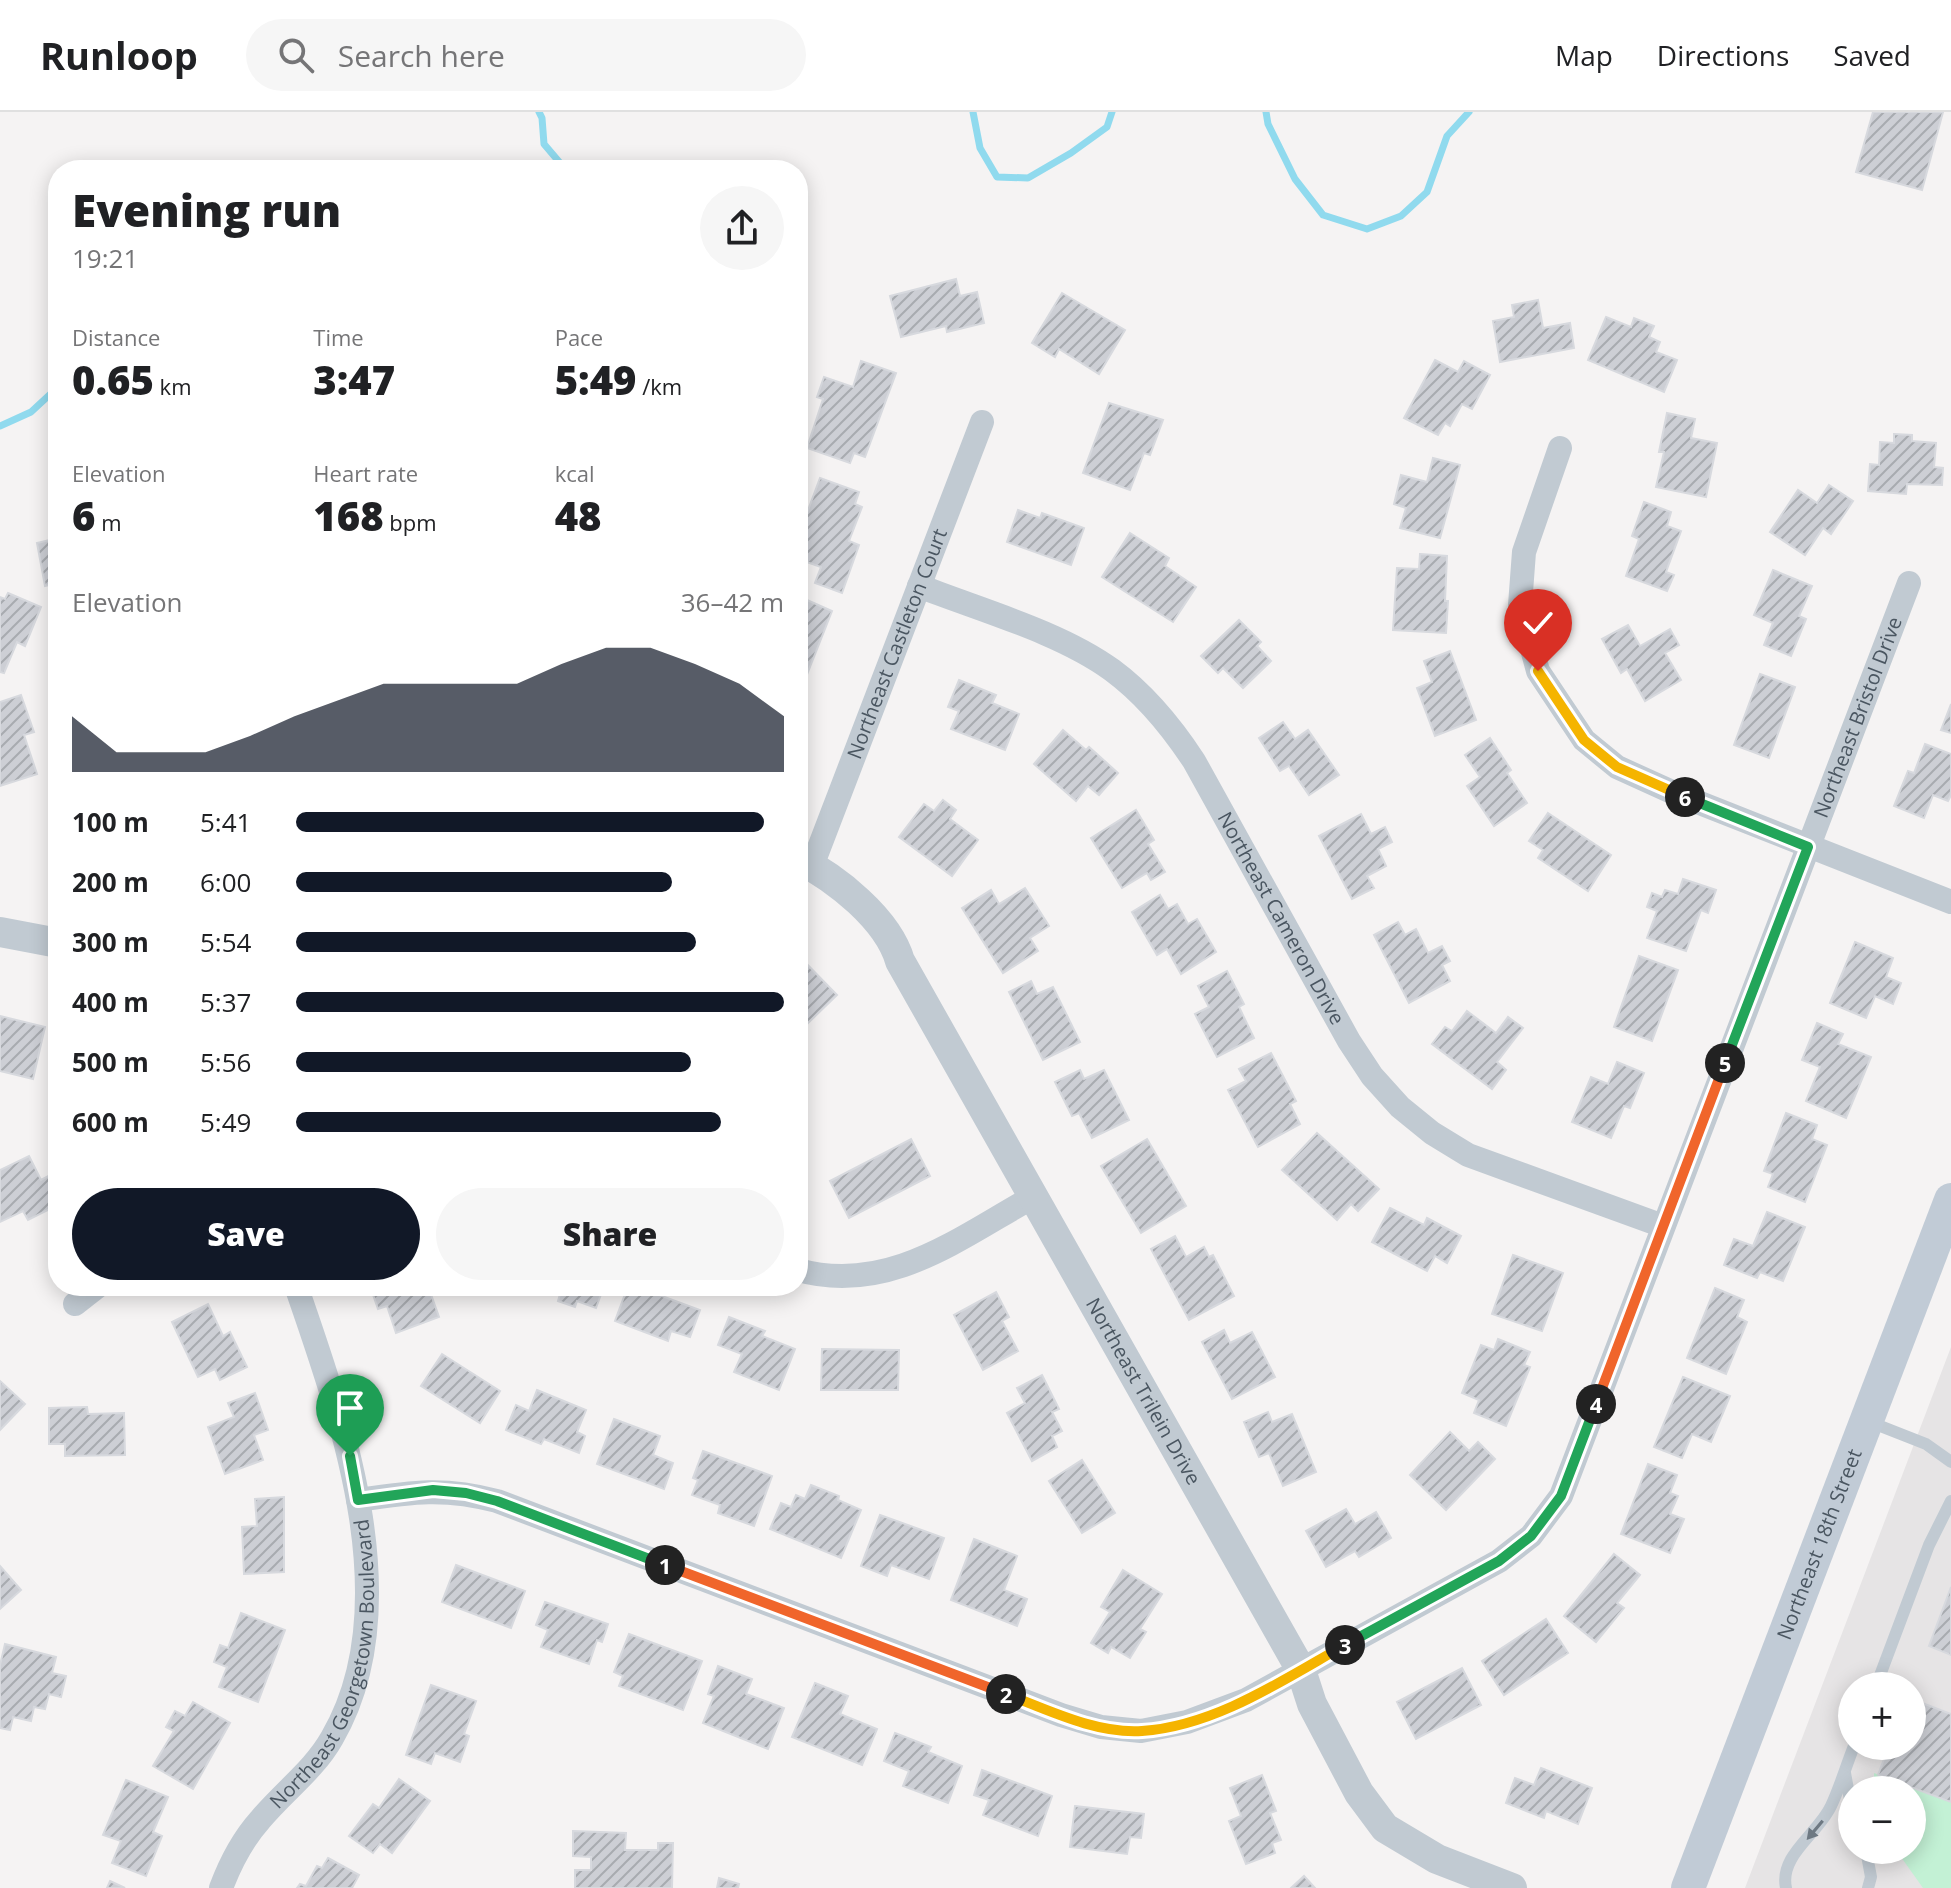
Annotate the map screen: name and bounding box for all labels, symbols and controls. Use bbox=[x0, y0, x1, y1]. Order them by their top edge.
search box bbox=[246, 19, 806, 91]
text: Runloop bbox=[40, 29, 198, 81]
icon: search bbox=[274, 33, 318, 77]
text: Search here bbox=[338, 35, 505, 76]
text: Map bbox=[1555, 36, 1613, 74]
text: Directions bbox=[1657, 36, 1789, 74]
text: Saved bbox=[1833, 36, 1911, 74]
text: Evening run bbox=[72, 180, 341, 240]
button: share bbox=[700, 186, 784, 270]
text: 19:21 bbox=[72, 240, 138, 276]
text: Distance bbox=[72, 322, 160, 352]
text: Time bbox=[313, 322, 364, 352]
text: Pace bbox=[555, 322, 603, 352]
text: 0.65 bbox=[72, 352, 154, 407]
text: 3:47 bbox=[313, 352, 395, 407]
text: 5:49 bbox=[555, 352, 637, 407]
text: km bbox=[154, 371, 192, 401]
text: /km bbox=[637, 371, 682, 401]
text: Elevation bbox=[72, 458, 165, 488]
text: Heart rate bbox=[313, 458, 418, 488]
text: kcal bbox=[555, 458, 595, 488]
text: 6 bbox=[72, 488, 95, 543]
text: 168 bbox=[313, 488, 384, 543]
text: 48 bbox=[555, 488, 602, 543]
text: m bbox=[95, 507, 122, 537]
text: bpm bbox=[384, 507, 437, 537]
street label: Northeast Castleton Court bbox=[840, 525, 953, 763]
text: Elevation bbox=[72, 584, 182, 620]
text: 36–42 m bbox=[681, 584, 784, 620]
pin bbox=[1504, 589, 1572, 671]
icon: check bbox=[1516, 601, 1560, 645]
street label: Northeast Bristol Drive bbox=[1807, 613, 1908, 821]
pin: 6 bbox=[1665, 777, 1705, 817]
text: 6 bbox=[1679, 782, 1691, 812]
text: 100 m bbox=[72, 804, 149, 840]
text: 5:41 bbox=[200, 804, 251, 840]
street label: Northeast Cameron Drive bbox=[1212, 807, 1351, 1029]
text: 200 m bbox=[72, 864, 149, 900]
text: 6:00 bbox=[200, 864, 251, 900]
text: 300 m bbox=[72, 924, 149, 960]
text: 5:54 bbox=[200, 924, 251, 960]
text: 400 m bbox=[72, 984, 149, 1020]
text: 5:37 bbox=[200, 984, 251, 1020]
pin: 5 bbox=[1705, 1043, 1745, 1083]
text: 500 m bbox=[72, 1044, 149, 1080]
text: 5:56 bbox=[200, 1044, 251, 1080]
text: 5 bbox=[1719, 1048, 1731, 1078]
text: 600 m bbox=[72, 1104, 149, 1140]
text: 5:49 bbox=[200, 1104, 251, 1140]
button: Save bbox=[72, 1188, 420, 1280]
button: Share bbox=[436, 1188, 784, 1280]
street label: Northeast Trilein Drive bbox=[1080, 1293, 1208, 1490]
pin bbox=[316, 1374, 384, 1456]
pin: 4 bbox=[1576, 1384, 1616, 1424]
icon: arrive bbox=[328, 1386, 372, 1430]
text: 4 bbox=[1590, 1389, 1602, 1419]
street label: Northeast 18th Street bbox=[1770, 1445, 1868, 1643]
street label: Northeast Georgetown Boulevard bbox=[263, 1518, 380, 1814]
pin: 1 bbox=[645, 1545, 685, 1585]
text: 1 bbox=[659, 1550, 671, 1580]
pin: 3 bbox=[1325, 1625, 1365, 1665]
text: 3 bbox=[1339, 1630, 1351, 1660]
map controls bbox=[1838, 1672, 1926, 1864]
button: + bbox=[1838, 1672, 1926, 1760]
pin: 2 bbox=[986, 1674, 1026, 1714]
text: 2 bbox=[1000, 1679, 1012, 1709]
button: − bbox=[1838, 1776, 1926, 1864]
one-way arrow bbox=[1807, 1820, 1824, 1840]

